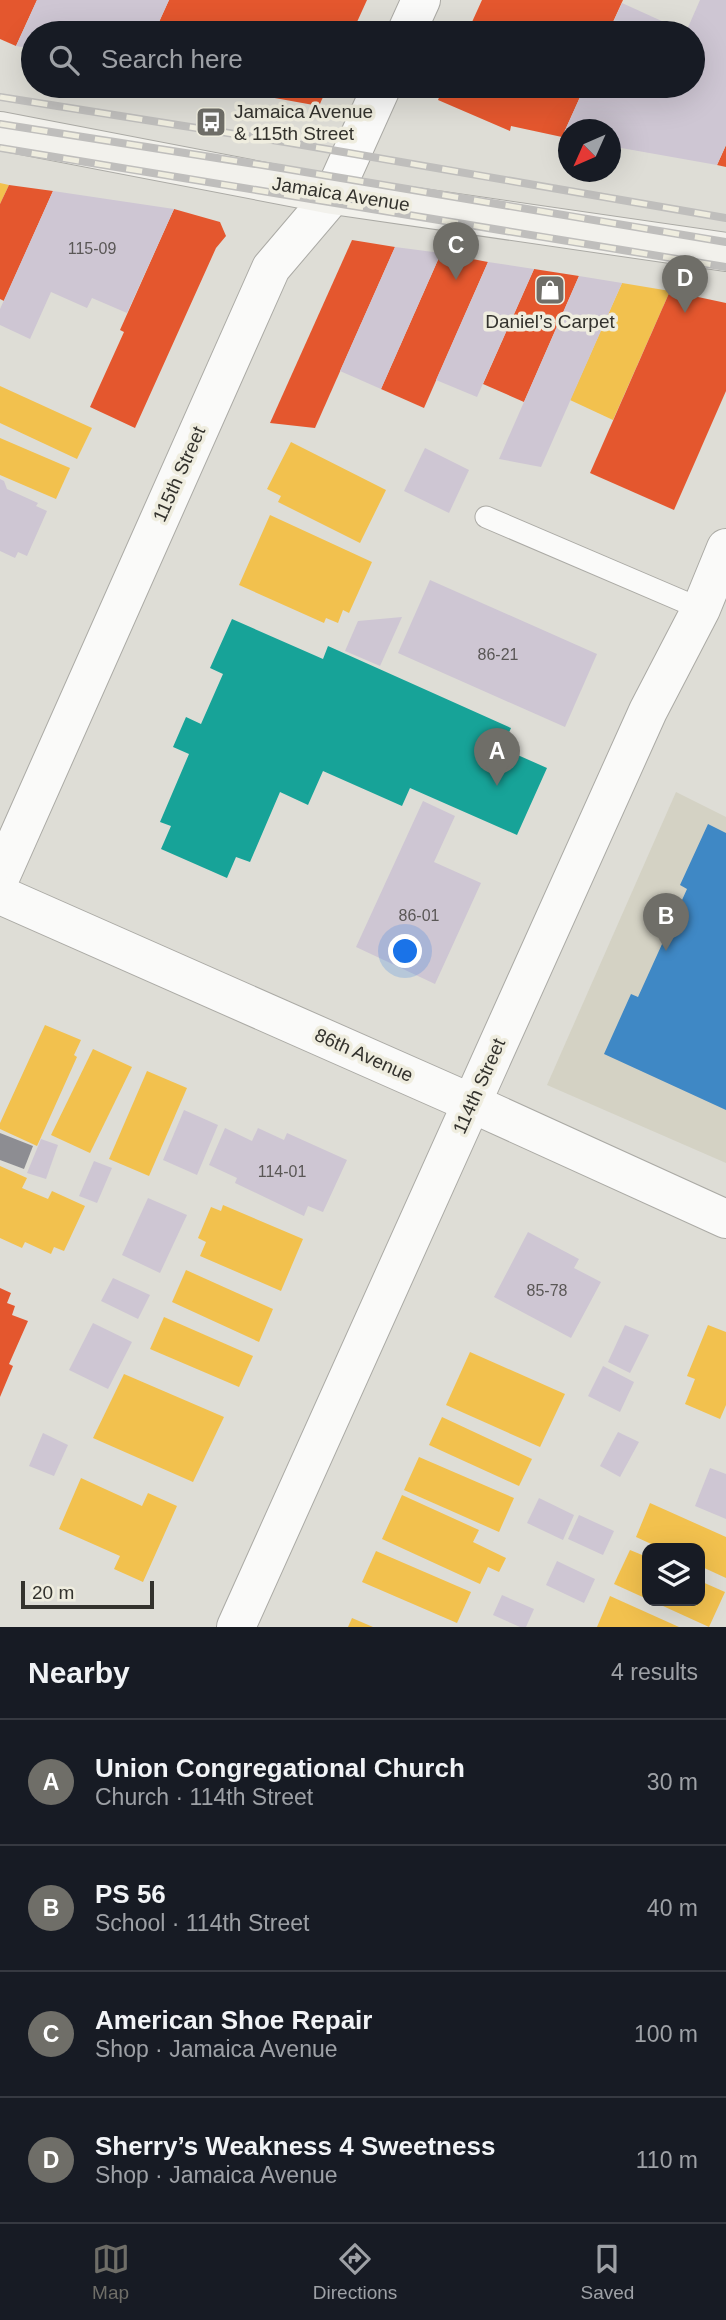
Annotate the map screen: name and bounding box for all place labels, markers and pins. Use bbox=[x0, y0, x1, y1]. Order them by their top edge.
place label: Jamaica Avenue & 115th Street bbox=[234, 101, 373, 144]
bus stop icon: Jamaica Avenue & 115th Street bbox=[194, 105, 228, 139]
pin: C bbox=[433, 222, 479, 280]
pin: D bbox=[662, 255, 708, 313]
shop icon: Daniel’s Carpet bbox=[533, 273, 567, 307]
place label: Daniel’s Carpet bbox=[485, 311, 615, 332]
pin: A bbox=[474, 728, 520, 786]
pin: B bbox=[643, 893, 689, 951]

